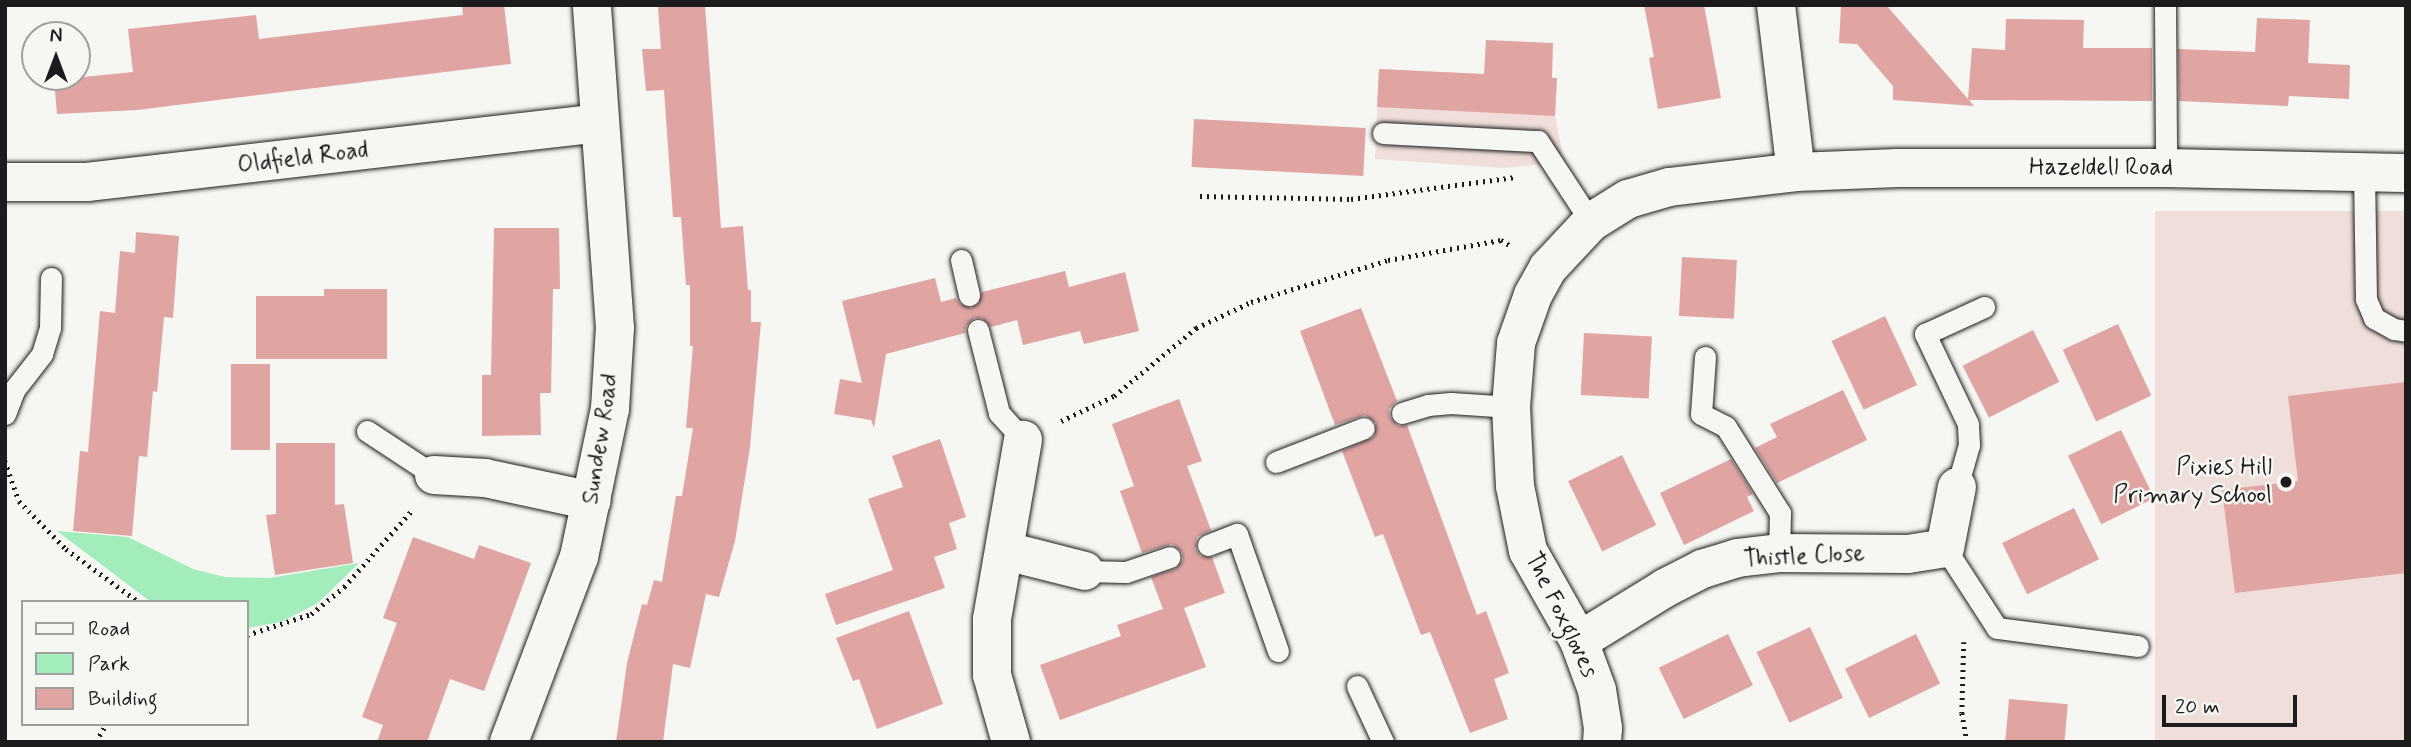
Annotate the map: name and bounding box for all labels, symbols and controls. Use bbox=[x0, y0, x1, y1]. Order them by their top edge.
north arrow bbox=[21, 21, 91, 91]
text: N bbox=[50, 24, 62, 49]
street label: Oldfield Road bbox=[237, 136, 369, 180]
street label: Hazeldell Road bbox=[2029, 154, 2173, 182]
street label: Sundew Road bbox=[576, 371, 626, 507]
place label: Pixies Hill Primary School bbox=[2114, 454, 2272, 510]
marker: Pixies Hill Primary School bbox=[2278, 474, 2294, 490]
street label: Thistle Close bbox=[1741, 539, 1867, 575]
street label: The Foxgloves bbox=[1518, 547, 1604, 683]
legend bbox=[21, 600, 248, 726]
text: Road bbox=[88, 615, 130, 643]
text: Park bbox=[88, 650, 130, 678]
scale bar bbox=[2166, 680, 2301, 724]
text: Building bbox=[88, 685, 158, 713]
text: 20 m bbox=[2175, 693, 2220, 721]

